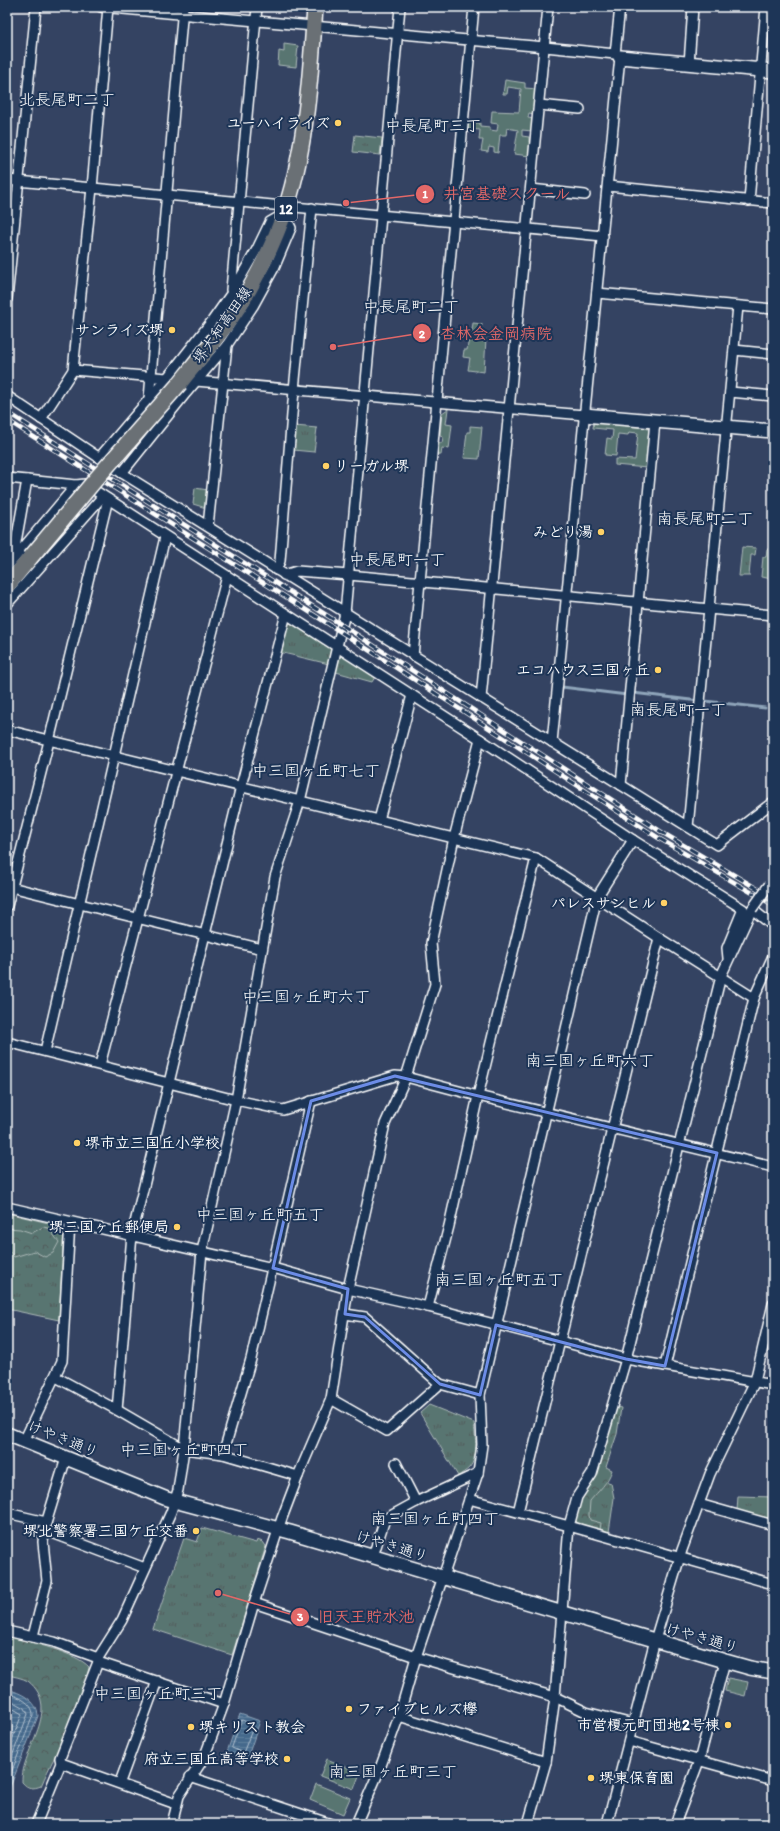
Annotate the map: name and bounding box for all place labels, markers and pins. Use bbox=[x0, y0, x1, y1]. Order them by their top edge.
place label: ユーハイライズ bbox=[226, 114, 330, 132]
marker: ユーハイライズ bbox=[333, 118, 343, 128]
callout: 井宮基礎スクール bbox=[415, 180, 579, 208]
callout: 杏林会金岡病院 bbox=[412, 319, 560, 347]
place label: サンライズ堺 bbox=[75, 321, 164, 339]
marker: サンライズ堺 bbox=[167, 325, 177, 335]
place label: リーガル堺 bbox=[334, 457, 409, 475]
marker: リーガル堺 bbox=[321, 461, 331, 471]
place label: みどり湯 bbox=[533, 523, 593, 541]
marker: みどり湯 bbox=[596, 527, 606, 537]
place label: エコハウス三国ヶ丘 bbox=[516, 661, 650, 679]
marker: エコハウス三国ヶ丘 bbox=[653, 665, 663, 675]
place label: パレスサンヒル bbox=[551, 894, 656, 912]
marker: パレスサンヒル bbox=[659, 898, 669, 908]
place label: 堺市立三国丘小学校 bbox=[85, 1134, 220, 1152]
marker: 堺市立三国丘小学校 bbox=[72, 1138, 82, 1148]
place label: 堺三国ヶ丘郵便局 bbox=[49, 1218, 169, 1236]
marker: 堺三国ヶ丘郵便局 bbox=[172, 1222, 182, 1232]
place label: 堺北警察署三国ケ丘交番 bbox=[23, 1522, 188, 1540]
marker: 堺北警察署三国ケ丘交番 bbox=[191, 1526, 201, 1536]
callout: 旧天王貯水池 bbox=[290, 1603, 422, 1631]
place label: ファイブヒルズ欅 bbox=[357, 1700, 477, 1718]
marker: ファイブヒルズ欅 bbox=[344, 1704, 354, 1714]
place label: 市営榎元町団地2号棟 bbox=[577, 1716, 720, 1734]
place label: 堺キリスト教会 bbox=[199, 1718, 305, 1736]
marker: 市営榎元町団地2号棟 bbox=[723, 1720, 733, 1730]
marker: 堺キリスト教会 bbox=[186, 1722, 196, 1732]
place label: 府立三国丘高等学校 bbox=[144, 1750, 279, 1768]
marker: 府立三国丘高等学校 bbox=[282, 1754, 292, 1764]
place label: 堺東保育園 bbox=[599, 1769, 674, 1787]
marker: 堺東保育園 bbox=[586, 1773, 596, 1783]

